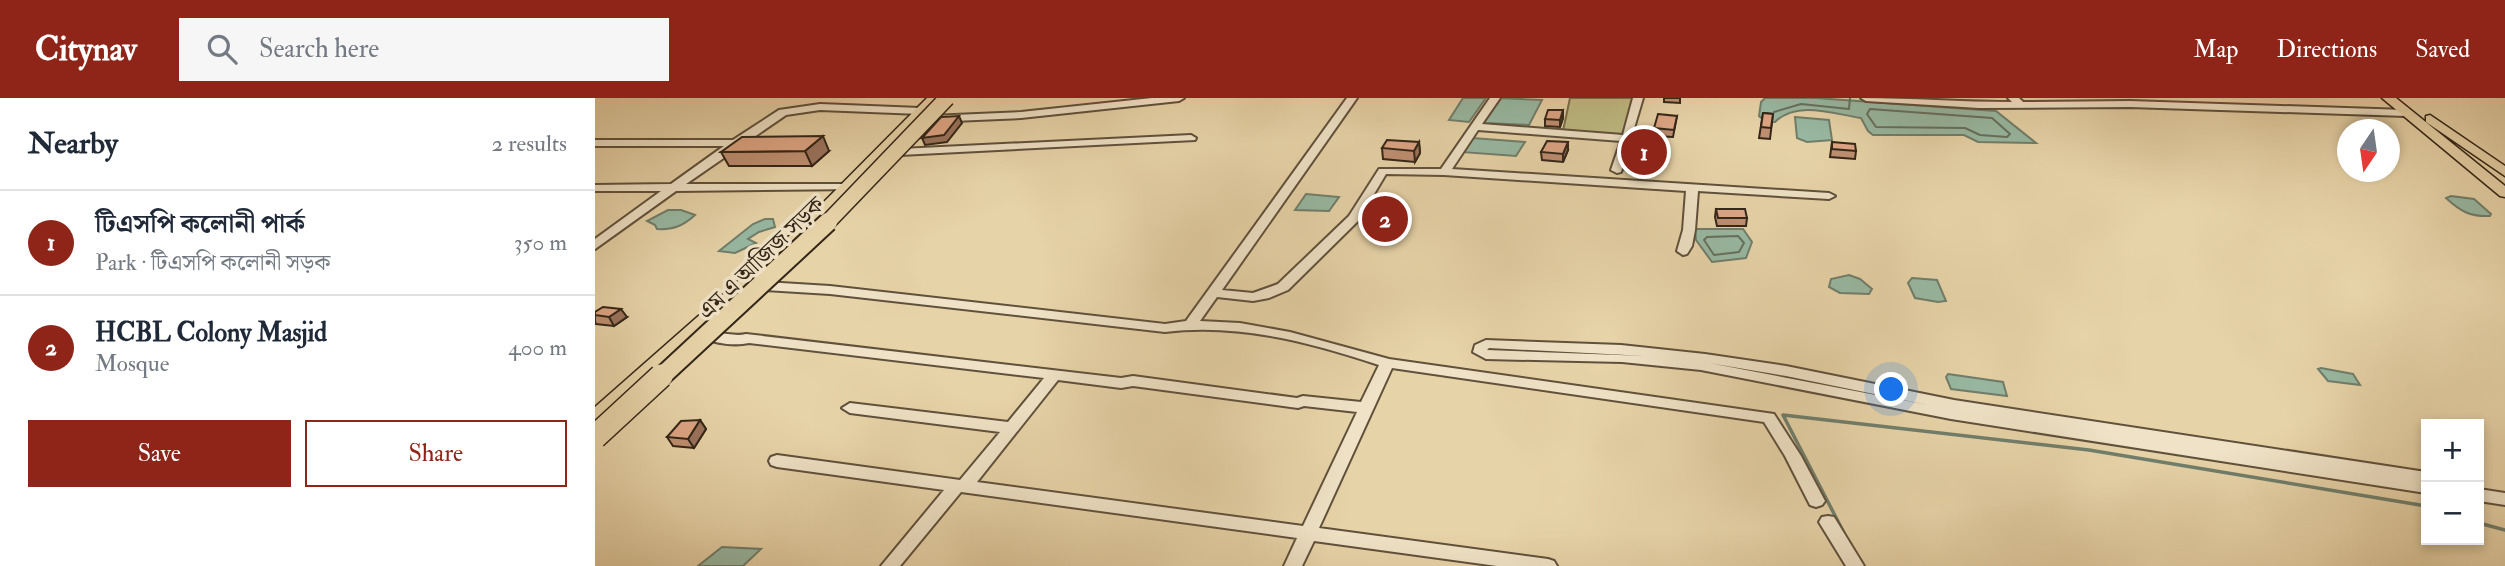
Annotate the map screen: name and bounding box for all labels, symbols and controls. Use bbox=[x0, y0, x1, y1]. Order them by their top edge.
search box bbox=[179, 18, 669, 81]
text: Citynav bbox=[35, 29, 137, 70]
icon: search bbox=[203, 30, 241, 68]
text: Search here bbox=[259, 33, 379, 65]
text: Map bbox=[2193, 34, 2238, 65]
text: Directions bbox=[2276, 34, 2377, 65]
text: Saved bbox=[2415, 34, 2470, 65]
north arrow bbox=[2337, 119, 2400, 182]
text: Nearby bbox=[28, 125, 118, 162]
pin: 1 bbox=[1621, 126, 1667, 178]
text: 2 results bbox=[492, 129, 567, 158]
street label: এম এ আজিজ সড়ক bbox=[692, 190, 831, 326]
pin: 2 bbox=[1362, 193, 1408, 245]
text: টিএসপি কলোনী পার্ক bbox=[95, 208, 305, 240]
text: 1 bbox=[47, 228, 55, 257]
text: 350 m bbox=[514, 228, 567, 257]
text: Park · টিএসপি কলোনী সড়ক bbox=[95, 248, 330, 277]
text: HCBL Colony Masjid bbox=[95, 317, 327, 349]
text: 2 bbox=[45, 333, 57, 362]
text: 400 m bbox=[508, 333, 567, 362]
text: Mosque bbox=[95, 349, 169, 378]
your location bbox=[1874, 372, 1908, 406]
map controls bbox=[2421, 419, 2484, 545]
button: + bbox=[2421, 419, 2484, 482]
button: Save bbox=[28, 420, 291, 487]
button: Share bbox=[305, 420, 567, 487]
button: − bbox=[2421, 482, 2484, 545]

